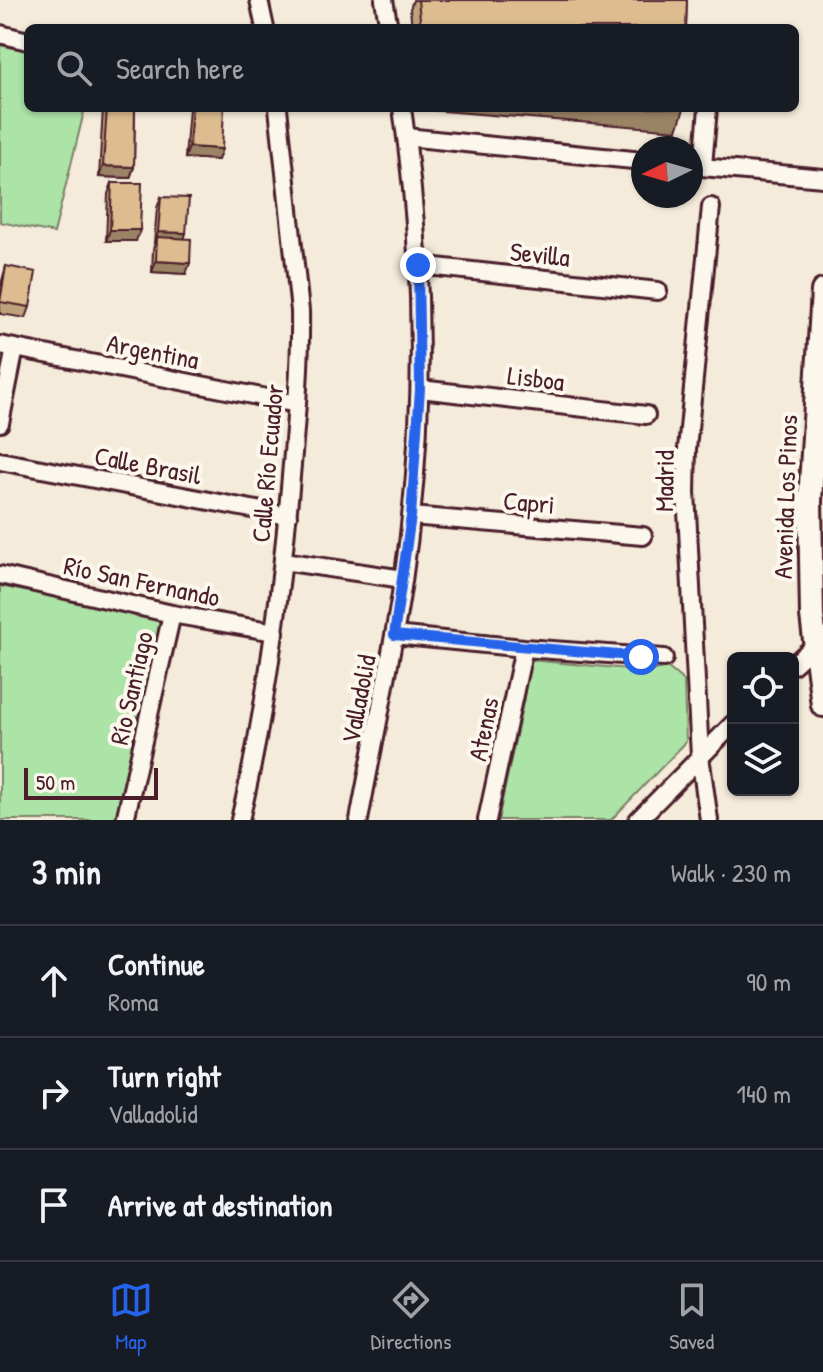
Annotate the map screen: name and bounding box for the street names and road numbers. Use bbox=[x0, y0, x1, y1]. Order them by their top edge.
street label: Sevilla bbox=[508, 233, 572, 275]
street label: Argentina bbox=[104, 325, 202, 377]
street label: Lisboa bbox=[506, 357, 566, 399]
street label: Calle Río Ecuador bbox=[243, 382, 291, 544]
street label: Avenida Los Pinos bbox=[765, 414, 805, 580]
street label: Calle Brasil bbox=[92, 438, 204, 493]
street label: Madrid bbox=[646, 450, 682, 512]
street label: Capri bbox=[502, 482, 556, 522]
street label: Río San Fernando bbox=[61, 547, 223, 615]
street label: Río Santiago bbox=[101, 628, 161, 748]
street label: Valladolid bbox=[332, 652, 384, 746]
street label: Atenas bbox=[459, 694, 507, 764]

